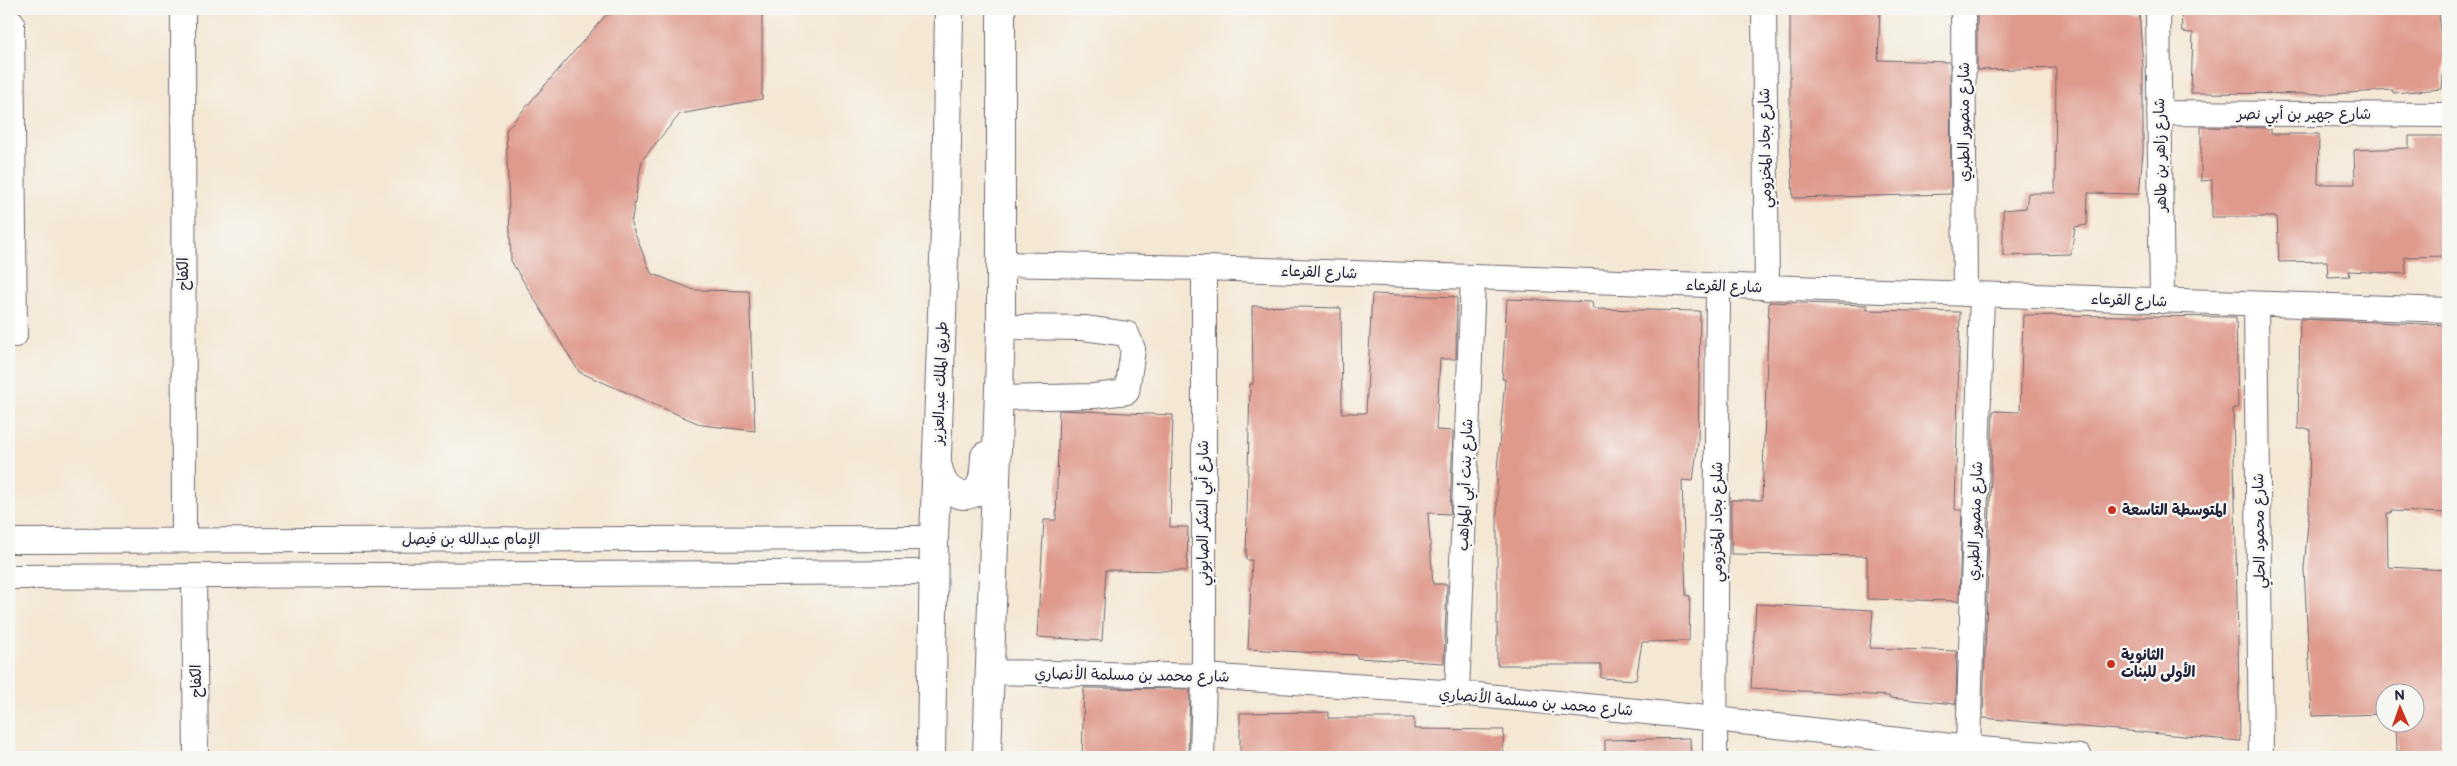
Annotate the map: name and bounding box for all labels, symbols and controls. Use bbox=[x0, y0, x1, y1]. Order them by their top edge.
street label: شارع منصور الطبري bbox=[1955, 62, 1975, 182]
street label: شارع بجاد المخزومي bbox=[1755, 88, 1779, 208]
street label: شارع زاهر بن طاهر bbox=[2150, 98, 2171, 214]
street label: شارع جهير بن أبي نصر bbox=[2235, 105, 2371, 127]
street label: الكفاح bbox=[174, 257, 193, 291]
street label: شارع القرعاء bbox=[1280, 262, 1358, 283]
street label: شارع القرعاء bbox=[1685, 276, 1763, 297]
street label: شارع القرعاء bbox=[2090, 290, 2168, 311]
street label: طريق الملك عبدالعزيز bbox=[929, 321, 952, 447]
street label: شارع بنت أبي المواهب bbox=[1454, 418, 1480, 552]
street label: شارع أبي الشكر الصابوني bbox=[1194, 440, 1216, 586]
street label: شارع منصور الطبري bbox=[1964, 461, 1988, 581]
street label: شلرع بجاد المخزومي bbox=[1708, 462, 1730, 582]
street label: شارع محمود الحلي bbox=[2249, 473, 2273, 589]
place label: المتوسطة التاسعة bbox=[2122, 501, 2227, 520]
marker: المتوسطة التاسعة bbox=[2106, 504, 2118, 516]
street label: الإمام عبدالله بن فيصل bbox=[402, 530, 540, 550]
place label: الثانوية الأولى للبنات bbox=[2121, 646, 2195, 682]
marker: الثانوية الأولى للبنات bbox=[2105, 658, 2117, 670]
street label: شارع محمد بن مسلمة الأنصاري bbox=[1034, 663, 1230, 688]
street label: الكفاح bbox=[187, 664, 206, 698]
street label: شارع محمد بن مسلمة الأنصاري bbox=[1438, 684, 1634, 721]
north arrow bbox=[2374, 684, 2424, 734]
text: N bbox=[2394, 687, 2405, 704]

